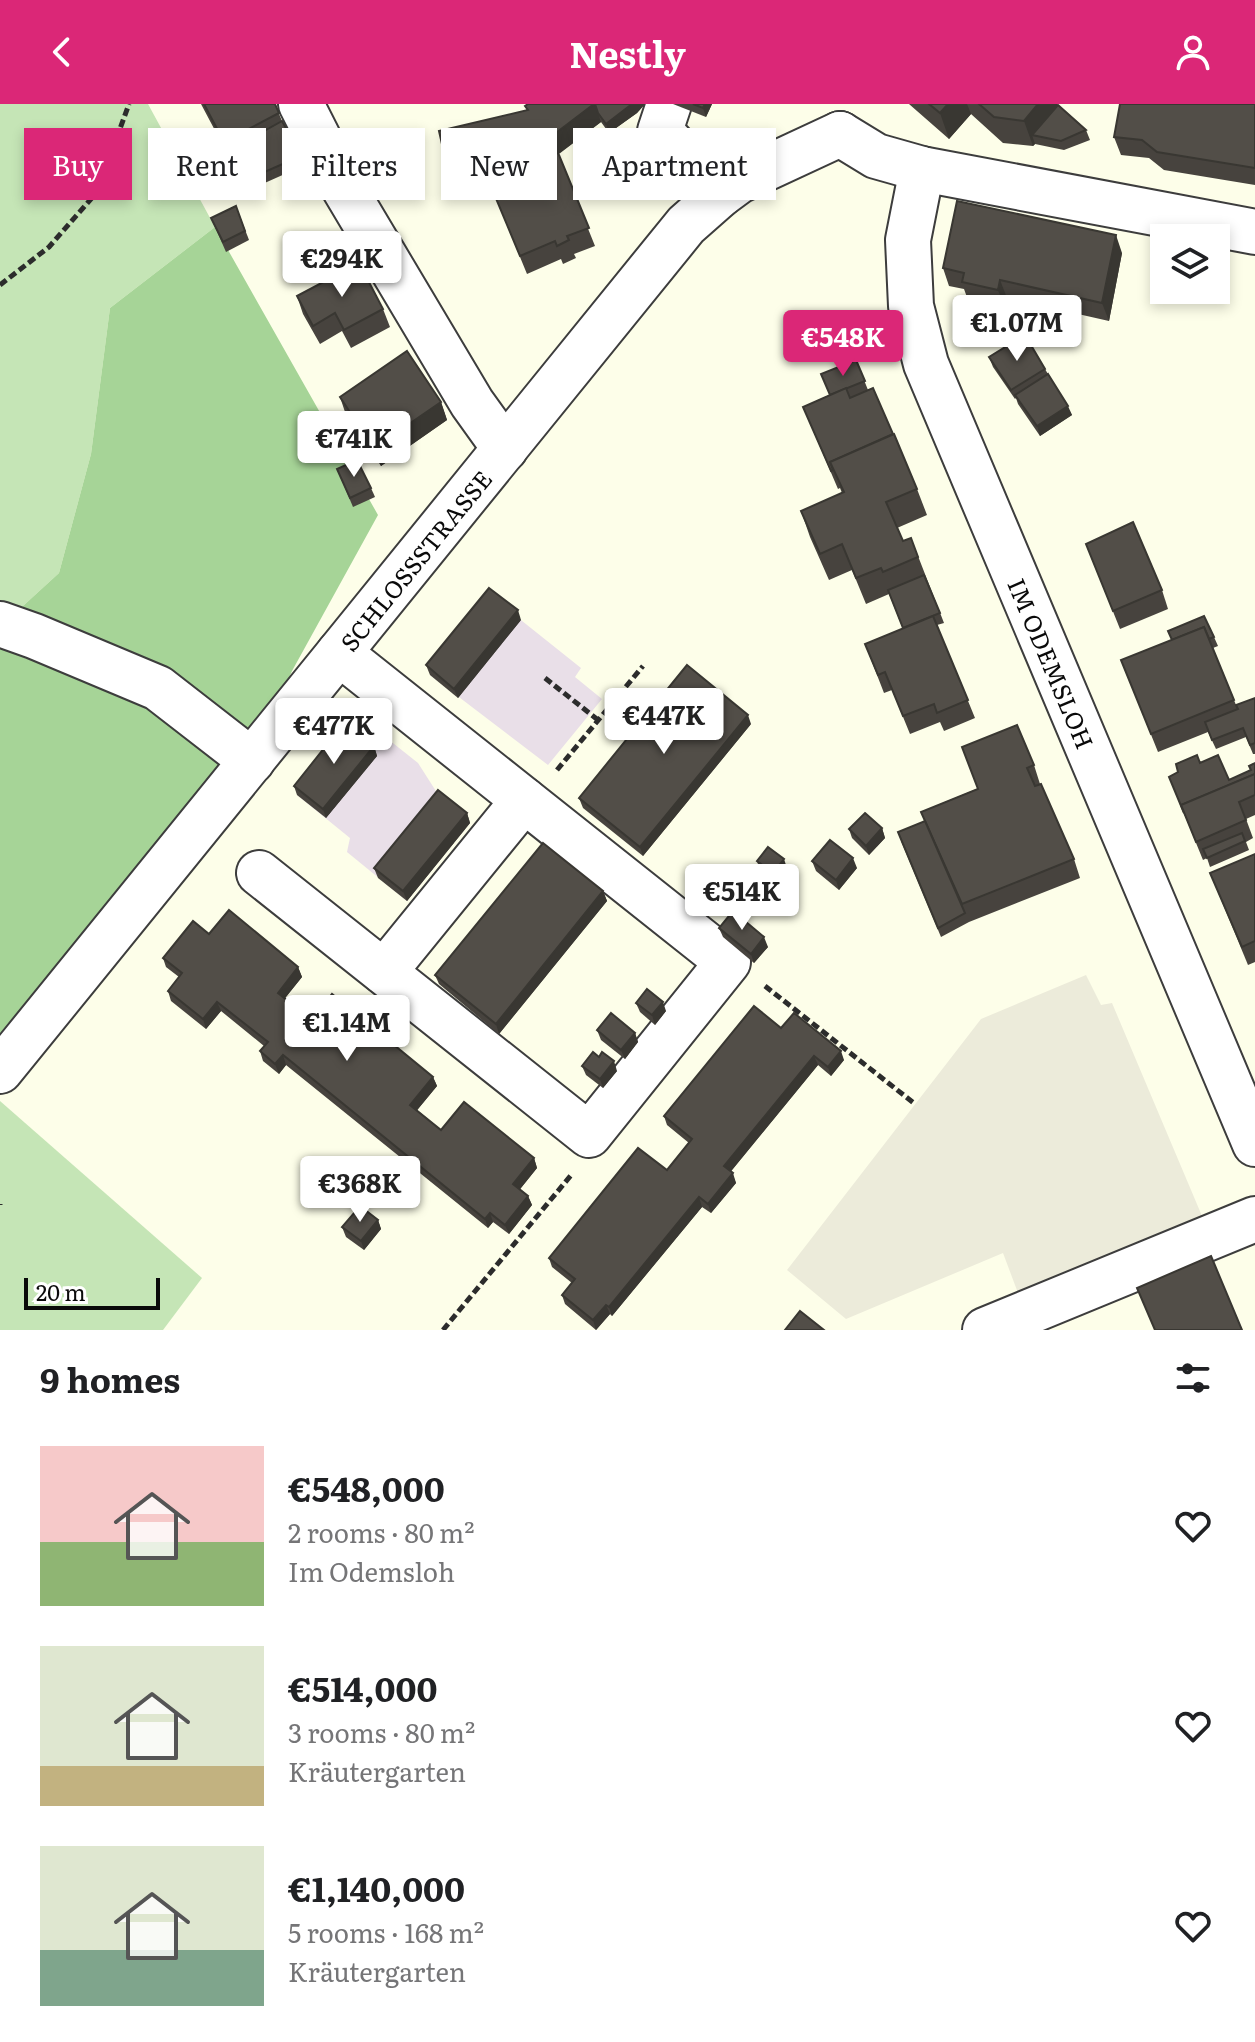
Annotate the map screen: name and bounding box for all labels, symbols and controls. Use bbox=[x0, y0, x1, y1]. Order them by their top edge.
text: Nestly bbox=[569, 26, 686, 79]
icon: back bbox=[40, 30, 84, 74]
icon: person bbox=[1171, 30, 1215, 74]
chip: Buy bbox=[24, 128, 132, 200]
chip: Rent bbox=[148, 128, 266, 200]
chip: Filters bbox=[282, 128, 425, 200]
chip: New bbox=[441, 128, 557, 200]
chip: Apartment bbox=[573, 128, 776, 200]
map controls bbox=[1150, 224, 1230, 304]
button: layers bbox=[1150, 224, 1230, 304]
pin: €294K bbox=[286, 231, 398, 299]
text: €294K bbox=[301, 237, 383, 276]
pin: €1.07M bbox=[952, 295, 1082, 363]
text: €1.07M bbox=[970, 301, 1064, 340]
pin: €548K bbox=[787, 310, 899, 378]
text: €548K bbox=[801, 316, 885, 355]
pin: €741K bbox=[298, 411, 410, 479]
text: €741K bbox=[315, 417, 393, 456]
street label: SCHLOSSSTRASSE bbox=[331, 462, 499, 658]
street label: IM ODEMSLOH bbox=[1000, 572, 1104, 754]
pin: €447K bbox=[608, 688, 720, 756]
text: €447K bbox=[623, 694, 705, 733]
pin: €477K bbox=[278, 698, 390, 766]
text: €477K bbox=[293, 704, 375, 743]
pin: €514K bbox=[686, 864, 798, 932]
text: €514K bbox=[703, 870, 781, 909]
pin: €1.14M bbox=[282, 995, 412, 1063]
text: €1.14M bbox=[303, 1001, 391, 1040]
pin: €368K bbox=[304, 1156, 416, 1224]
text: €368K bbox=[318, 1162, 402, 1201]
scale bar bbox=[24, 1274, 160, 1310]
text: 20 m bbox=[36, 1275, 86, 1308]
text: 9 homes bbox=[40, 1353, 180, 1403]
icon: filters bbox=[1171, 1356, 1215, 1400]
text: €548,000 bbox=[288, 1462, 445, 1512]
icon: home bbox=[104, 1478, 200, 1574]
icon: heart bbox=[1171, 1504, 1215, 1548]
text: 2 rooms · 80 m² bbox=[288, 1512, 475, 1551]
text: Im Odemsloh bbox=[288, 1551, 455, 1590]
text: €514,000 bbox=[288, 1662, 437, 1712]
icon: home bbox=[104, 1678, 200, 1774]
icon: heart bbox=[1171, 1704, 1215, 1748]
text: 3 rooms · 80 m² bbox=[288, 1712, 475, 1751]
text: Kräutergarten bbox=[288, 1751, 466, 1790]
text: €1,140,000 bbox=[288, 1862, 465, 1912]
icon: home bbox=[104, 1878, 200, 1974]
icon: heart bbox=[1171, 1904, 1215, 1948]
text: 5 rooms · 168 m² bbox=[288, 1912, 484, 1951]
text: Kräutergarten bbox=[288, 1951, 466, 1990]

